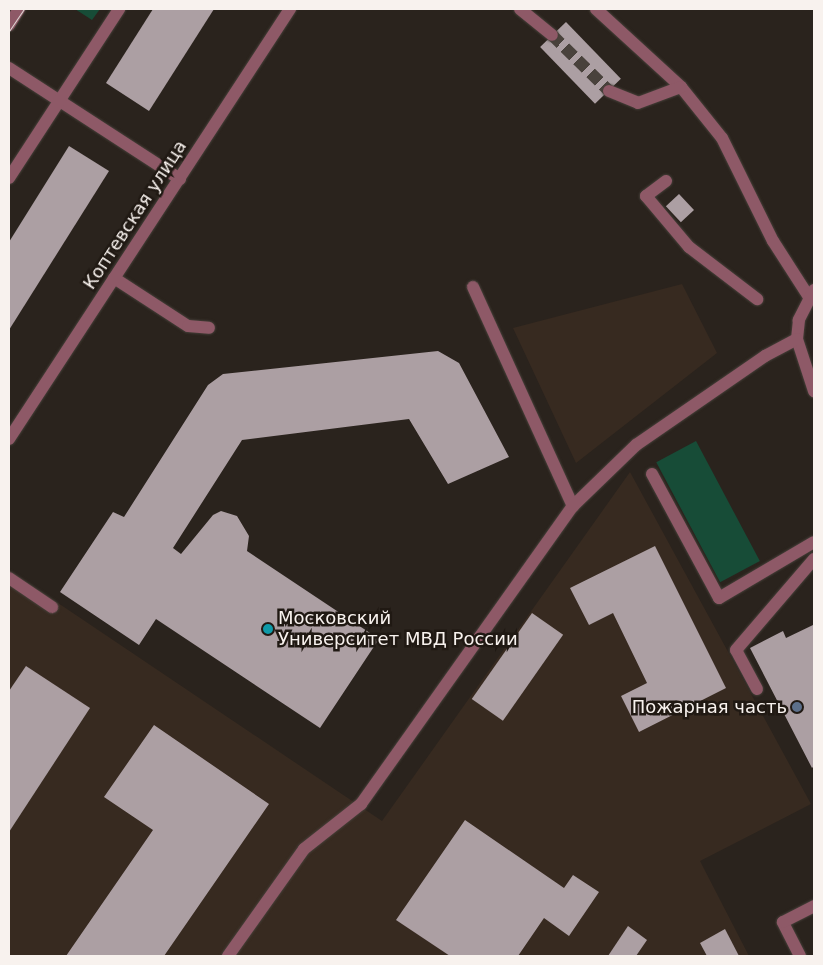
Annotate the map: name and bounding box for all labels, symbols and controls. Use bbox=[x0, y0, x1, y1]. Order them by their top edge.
street label: Коптевская улица bbox=[79, 136, 191, 294]
place label: Московский Университет МВД России bbox=[278, 608, 518, 650]
marker: Московский Университет МВД России bbox=[262, 623, 274, 635]
place label: Пожарная часть bbox=[632, 696, 787, 718]
marker: Пожарная часть bbox=[791, 701, 803, 713]

